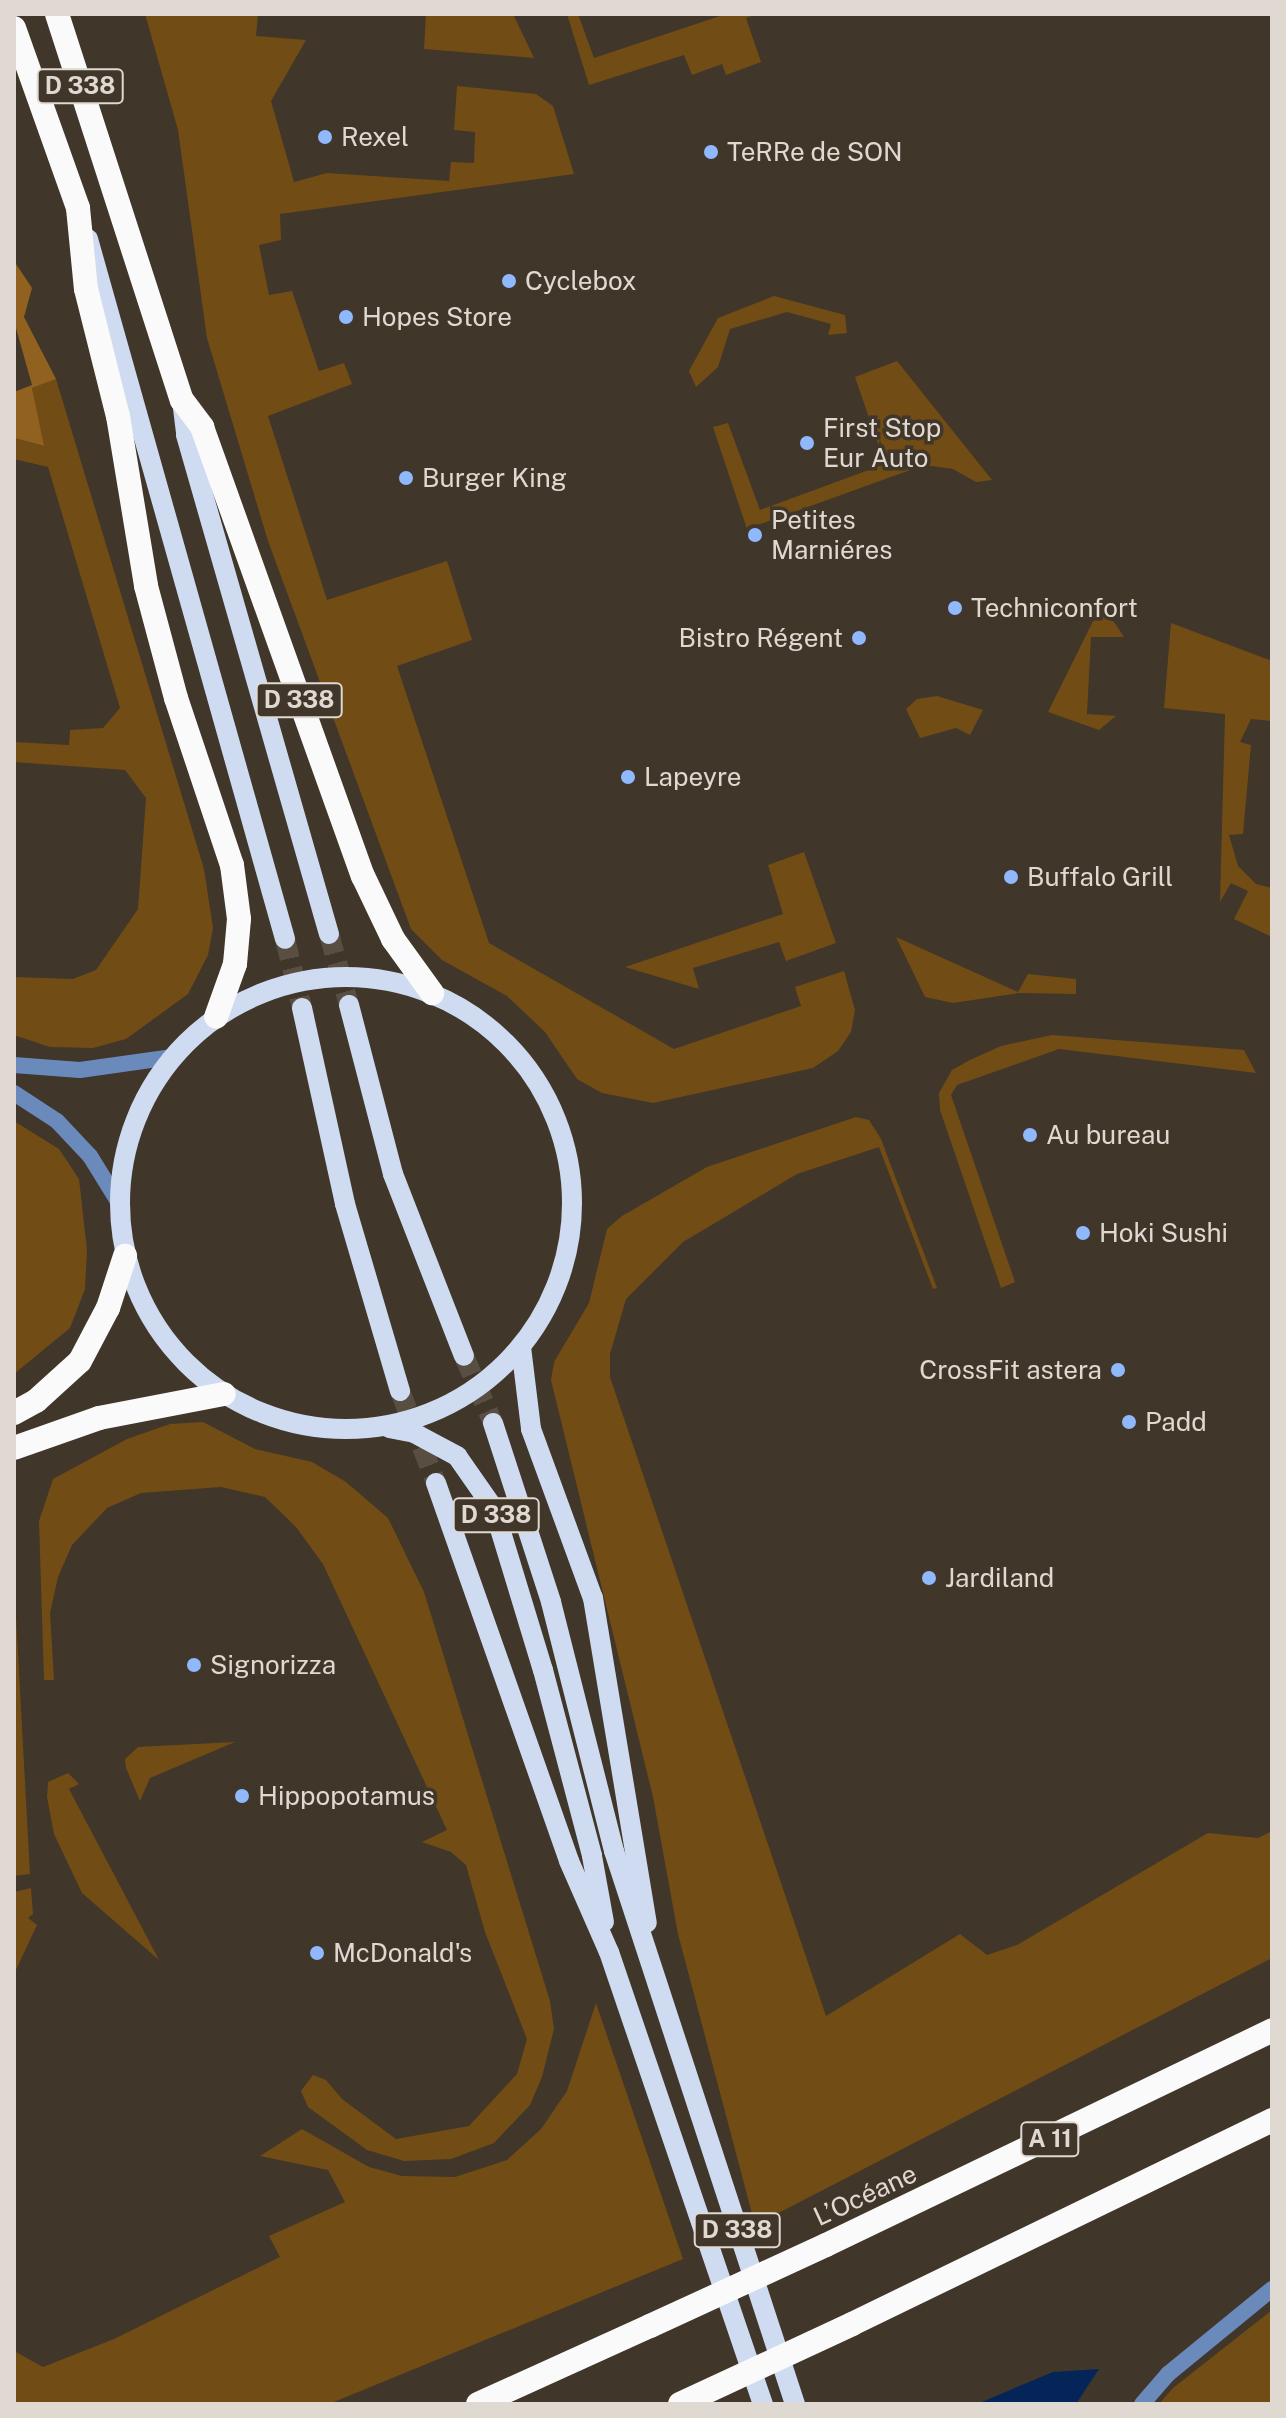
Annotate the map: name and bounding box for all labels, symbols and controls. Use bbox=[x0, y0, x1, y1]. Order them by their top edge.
road number: D 338 bbox=[36, 66, 124, 106]
place label: Rexel bbox=[341, 121, 409, 153]
marker: Rexel bbox=[316, 128, 334, 146]
place label: TeRRe de SON bbox=[727, 136, 903, 168]
marker: TeRRe de SON bbox=[702, 143, 720, 161]
place label: Cyclebox bbox=[525, 265, 636, 297]
marker: Cyclebox bbox=[500, 272, 518, 290]
place label: Hopes Store bbox=[362, 301, 512, 333]
marker: Hopes Store bbox=[337, 308, 355, 326]
place label: First Stop Eur Auto bbox=[823, 412, 941, 474]
marker: First Stop Eur Auto bbox=[798, 434, 816, 452]
place label: Burger King bbox=[422, 462, 567, 494]
marker: Burger King bbox=[397, 469, 415, 487]
place label: Petites Marniéres bbox=[771, 504, 892, 566]
marker: Petites Marniéres bbox=[746, 526, 764, 544]
place label: Techniconfort bbox=[971, 592, 1138, 624]
marker: Techniconfort bbox=[946, 599, 964, 617]
place label: Bistro Régent bbox=[678, 622, 843, 654]
marker: Bistro Régent bbox=[850, 629, 868, 647]
road number: D 338 bbox=[255, 680, 343, 720]
place label: Lapeyre bbox=[644, 761, 742, 793]
marker: Lapeyre bbox=[619, 768, 637, 786]
place label: Buffalo Grill bbox=[1027, 861, 1173, 893]
marker: Buffalo Grill bbox=[1002, 868, 1020, 886]
place label: Au bureau bbox=[1046, 1119, 1170, 1151]
marker: Au bureau bbox=[1021, 1126, 1039, 1144]
place label: Hoki Sushi bbox=[1099, 1217, 1228, 1249]
marker: Hoki Sushi bbox=[1074, 1224, 1092, 1242]
place label: CrossFit astera bbox=[919, 1354, 1102, 1386]
marker: CrossFit astera bbox=[1109, 1361, 1127, 1379]
place label: Padd bbox=[1145, 1406, 1207, 1438]
marker: Padd bbox=[1120, 1413, 1138, 1431]
road number: D 338 bbox=[452, 1495, 540, 1535]
place label: Jardiland bbox=[945, 1562, 1054, 1594]
marker: Jardiland bbox=[920, 1569, 938, 1587]
place label: Signorizza bbox=[210, 1649, 336, 1681]
marker: Signorizza bbox=[185, 1656, 203, 1674]
place label: Hippopotamus bbox=[258, 1780, 435, 1812]
marker: Hippopotamus bbox=[233, 1787, 251, 1805]
place label: McDonald's bbox=[333, 1937, 472, 1969]
marker: McDonald's bbox=[308, 1944, 326, 1962]
road number: A 11 bbox=[1020, 2119, 1080, 2159]
street label: L’Océane bbox=[808, 2158, 922, 2232]
road number: D 338 bbox=[693, 2210, 781, 2250]

